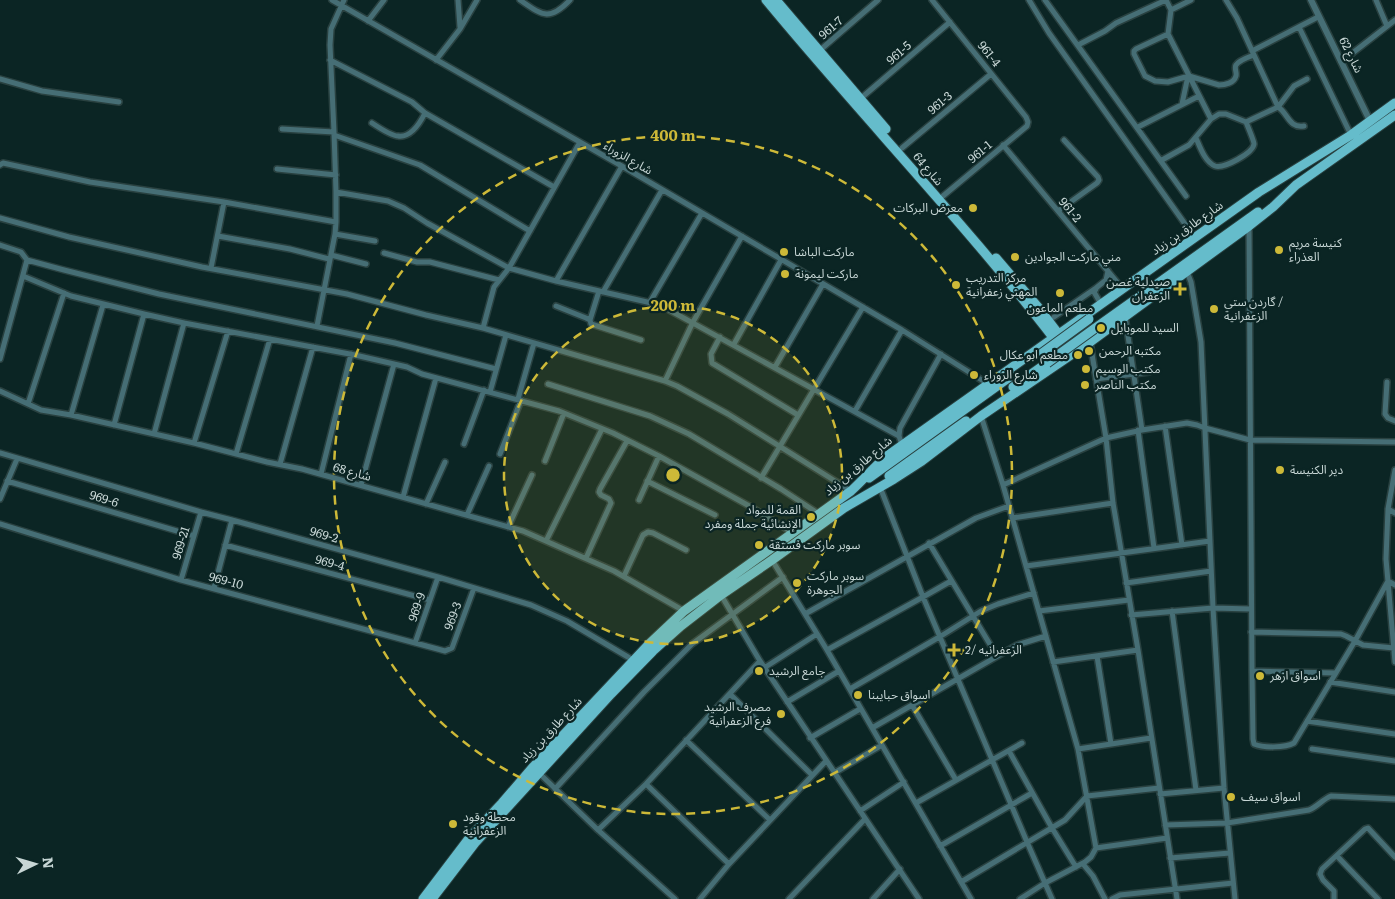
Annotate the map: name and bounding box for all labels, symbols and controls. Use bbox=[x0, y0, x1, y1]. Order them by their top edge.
street label: 961-7 bbox=[814, 12, 847, 43]
street label: شارع 62 bbox=[1334, 33, 1369, 76]
street label: 961-5 bbox=[882, 36, 915, 68]
street label: 961-4 bbox=[974, 37, 1006, 70]
street label: 961-3 bbox=[923, 86, 956, 118]
text: 400 m bbox=[650, 123, 696, 146]
street label: شارع الزوراء bbox=[600, 136, 656, 179]
street label: 961-1 bbox=[963, 136, 995, 167]
street label: شارع 64 bbox=[909, 148, 948, 190]
street label: 961-2 bbox=[1055, 193, 1086, 226]
street label: شارع طارق بن زياد bbox=[1147, 196, 1227, 260]
place label: معرض البركات bbox=[893, 198, 963, 216]
marker: معرض البركات bbox=[967, 202, 979, 214]
place label: كنيسة مريم العذراء bbox=[1289, 233, 1343, 265]
place label: ماركت الباشا bbox=[794, 242, 855, 260]
marker: كنيسة مريم العذراء bbox=[1273, 244, 1285, 256]
marker: ماركت الباشا bbox=[778, 246, 790, 258]
place label: مني ماركت الجوادين bbox=[1025, 247, 1121, 267]
marker: مني ماركت الجوادين bbox=[1009, 251, 1021, 263]
place label: ماركت ليمونة bbox=[795, 264, 858, 282]
marker: ماركت ليمونة bbox=[779, 268, 791, 280]
place label: مركز التدريب المهني زعفرانية bbox=[966, 268, 1037, 302]
place label: صيدلية غصن الزعفران bbox=[1106, 272, 1170, 304]
marker: مركز التدريب المهني زعفرانية bbox=[950, 279, 962, 291]
marker: صيدلية غصن الزعفران bbox=[1174, 283, 1186, 295]
marker: مطعم الماعون bbox=[1054, 287, 1066, 299]
place label: گاردن ستي / الزعفرانية bbox=[1224, 292, 1283, 324]
text: 200 m bbox=[651, 293, 695, 316]
place label: مطعم الماعون bbox=[1027, 298, 1093, 317]
marker: گاردن ستي / الزعفرانية bbox=[1208, 303, 1220, 315]
place label: السيد للموبايل bbox=[1111, 318, 1179, 336]
marker: السيد للموبايل bbox=[1095, 322, 1107, 334]
place label: مكتبه الرحمن bbox=[1099, 341, 1161, 359]
place label: مطعم ابو عكال bbox=[1000, 345, 1068, 364]
marker: مكتبه الرحمن bbox=[1083, 345, 1095, 357]
marker: مطعم ابو عكال bbox=[1072, 349, 1084, 361]
place label: مكتب الوسيم bbox=[1096, 359, 1161, 378]
marker: مكتب الوسيم bbox=[1080, 363, 1092, 375]
place label: شارع الزوراء bbox=[984, 365, 1038, 384]
marker: شارع الزوراء bbox=[968, 369, 980, 381]
place label: مكتب الناصر bbox=[1094, 375, 1157, 393]
marker: مكتب الناصر bbox=[1079, 379, 1091, 391]
street label: شارع طارق بن زياد bbox=[819, 431, 896, 500]
street label: شارع 68 bbox=[331, 457, 373, 486]
place label: دير الكنيسة bbox=[1290, 460, 1343, 478]
marker: دير الكنيسة bbox=[1274, 464, 1286, 476]
centre of rings bbox=[664, 466, 682, 484]
street label: 969-6 bbox=[87, 485, 122, 511]
place label: القمة للمواد الإنشائية جملة ومفرد bbox=[705, 500, 801, 532]
marker: القمة للمواد الإنشائية جملة ومفرد bbox=[805, 511, 817, 523]
street label: 969-2 bbox=[308, 521, 341, 547]
street label: 969-21 bbox=[167, 524, 194, 561]
place label: سوبر ماركت فستقة bbox=[769, 535, 860, 553]
marker: سوبر ماركت فستقة bbox=[753, 539, 765, 551]
street label: 969-4 bbox=[314, 549, 347, 575]
place label: سوبر ماركت الجوهرة bbox=[807, 566, 864, 598]
street label: 969-10 bbox=[207, 567, 246, 593]
marker: سوبر ماركت الجوهرة bbox=[791, 577, 803, 589]
street label: 969-9 bbox=[403, 590, 429, 624]
street label: 969-3 bbox=[439, 599, 465, 632]
place label: الزعفرانيه /2 bbox=[965, 640, 1022, 658]
marker: الزعفرانيه /2 bbox=[947, 643, 961, 657]
place label: جامع الرشيد bbox=[769, 661, 825, 680]
marker: جامع الرشيد bbox=[753, 665, 765, 677]
place label: اسواق ازهر bbox=[1269, 666, 1321, 684]
marker: اسواق ازهر bbox=[1254, 670, 1266, 682]
place label: اسواق حبايبنا bbox=[868, 685, 931, 703]
marker: اسواق حبايبنا bbox=[852, 689, 864, 701]
street label: شارع طارق بن زياد bbox=[515, 692, 586, 767]
place label: مصرف الرشيد فرع الزعفرانية bbox=[704, 697, 771, 730]
marker: مصرف الرشيد فرع الزعفرانية bbox=[775, 708, 787, 720]
place label: اسواق سيف bbox=[1241, 787, 1301, 805]
marker: اسواق سيف bbox=[1225, 791, 1237, 803]
place label: محطة وقود الزعفرانية bbox=[463, 807, 516, 839]
marker: محطة وقود الزعفرانية bbox=[447, 818, 459, 830]
north arrow bbox=[10, 839, 60, 889]
text: N bbox=[38, 856, 59, 870]

